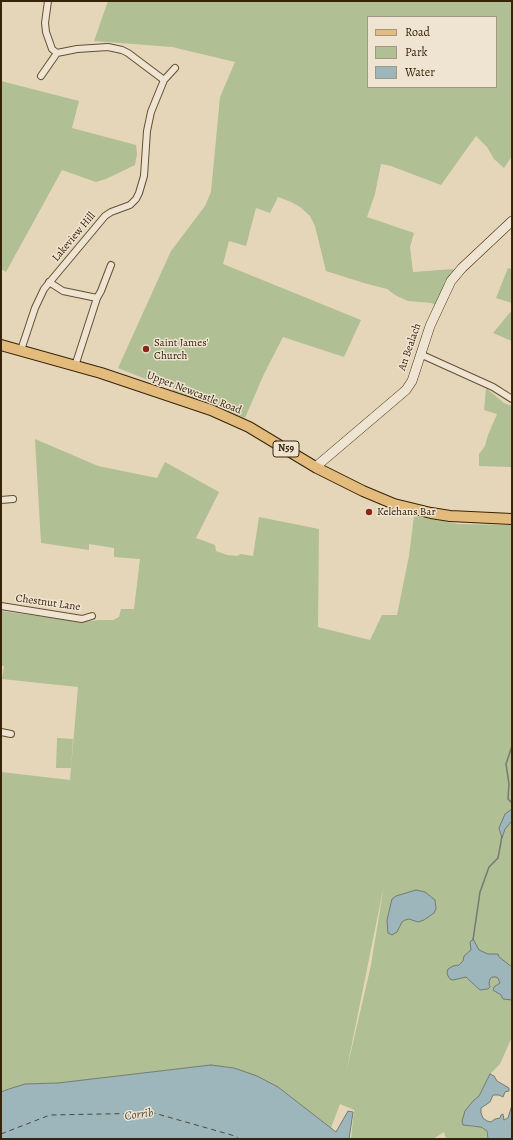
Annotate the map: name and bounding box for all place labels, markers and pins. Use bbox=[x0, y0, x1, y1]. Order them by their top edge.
place label: Saint James' Church bbox=[154, 336, 209, 362]
marker: Saint James' Church bbox=[141, 344, 151, 354]
place label: Kelehans Bar bbox=[377, 505, 436, 519]
marker: Kelehans Bar bbox=[364, 507, 374, 517]

